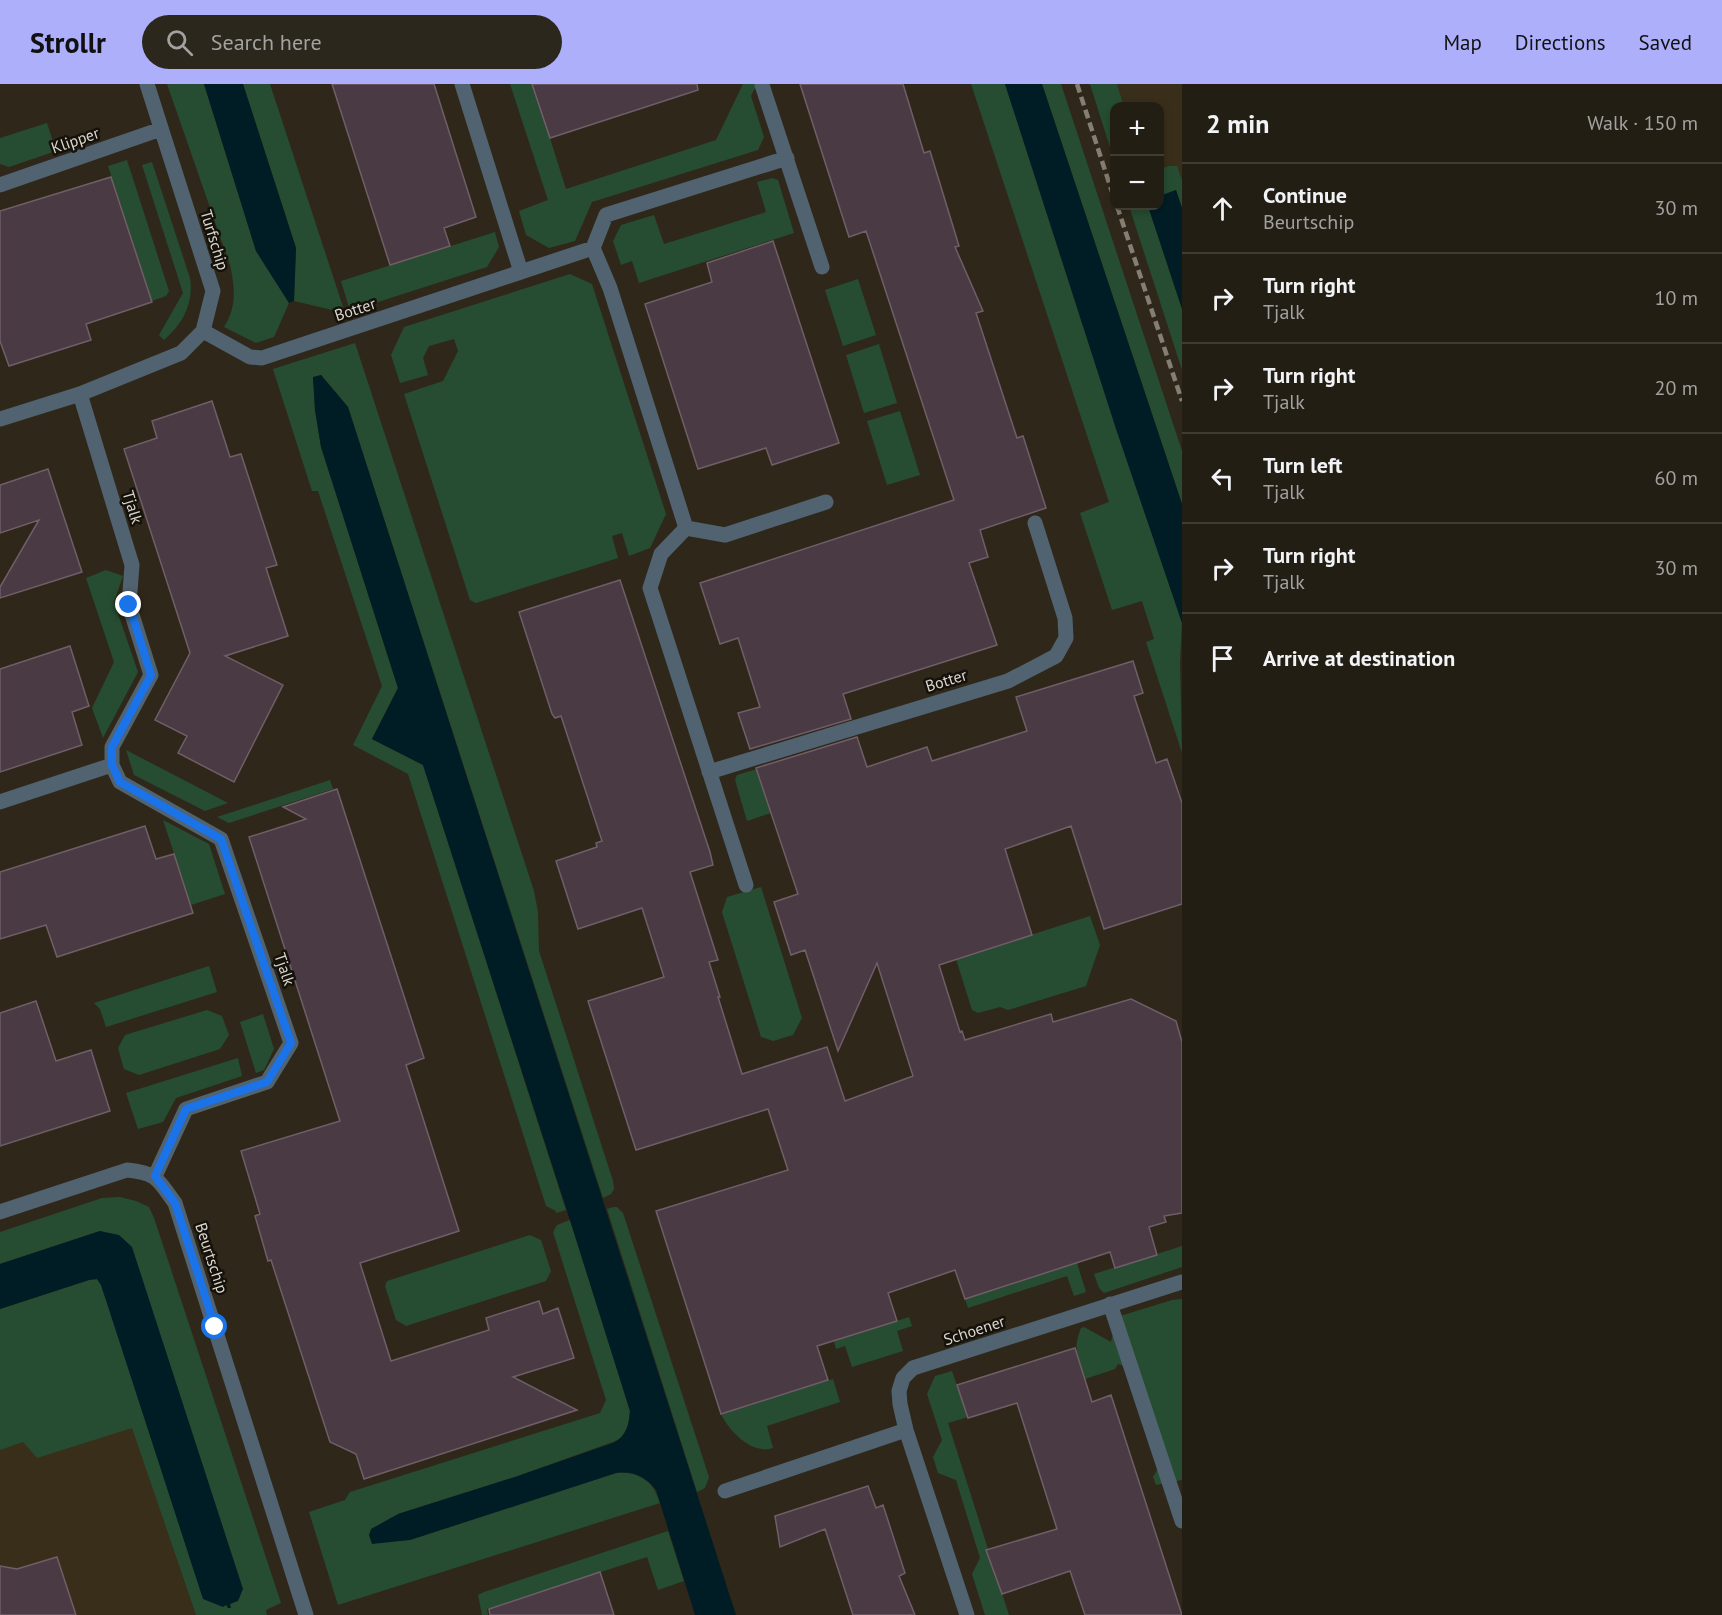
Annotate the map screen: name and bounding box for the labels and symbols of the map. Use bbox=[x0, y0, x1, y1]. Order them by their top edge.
street label: Klipper bbox=[48, 122, 102, 158]
street label: Turfschip bbox=[196, 207, 234, 273]
street label: Botter bbox=[332, 293, 379, 325]
street label: Tjalk bbox=[119, 488, 148, 526]
route end bbox=[115, 591, 141, 617]
street label: Botter bbox=[923, 664, 970, 696]
street label: Tjalk bbox=[270, 950, 300, 988]
street label: Beurtschip bbox=[191, 1220, 233, 1296]
street label: Schoener bbox=[941, 1311, 1008, 1349]
route start bbox=[201, 1313, 227, 1339]

